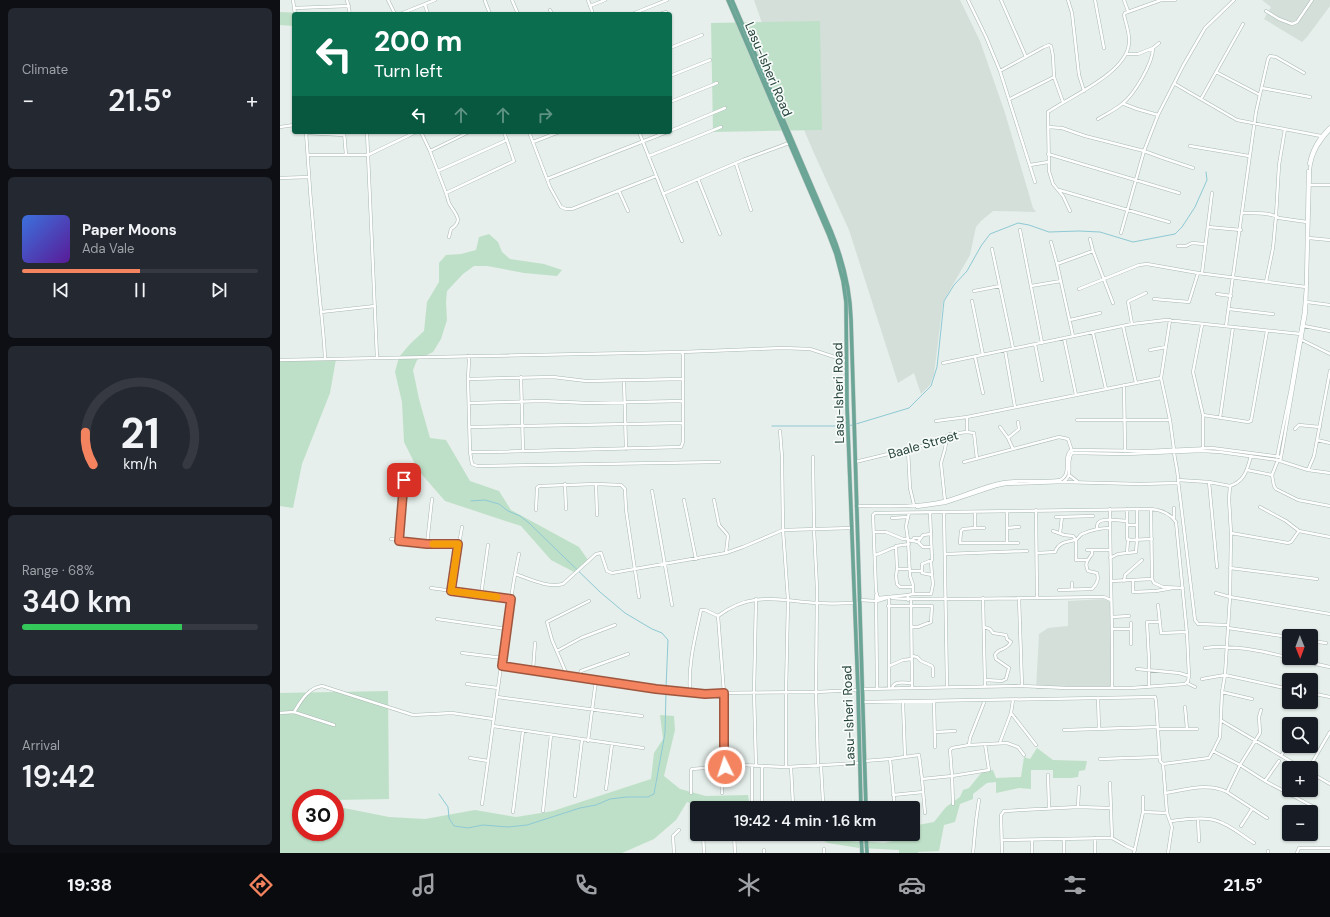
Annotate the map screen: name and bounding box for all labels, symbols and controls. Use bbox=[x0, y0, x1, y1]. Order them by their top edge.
street label: Lasu-Isheri Road bbox=[741, 19, 796, 119]
text: 200 m bbox=[374, 23, 462, 60]
icon: left bbox=[308, 28, 360, 80]
text: Turn left bbox=[374, 59, 443, 83]
text: Climate bbox=[22, 61, 68, 78]
text: 21.5° bbox=[108, 81, 172, 120]
text: − bbox=[22, 86, 34, 115]
text: + bbox=[246, 86, 258, 115]
icon: left bbox=[408, 104, 430, 126]
icon: ahead bbox=[450, 104, 472, 126]
icon: ahead bbox=[492, 104, 514, 126]
icon: right bbox=[534, 104, 556, 126]
text: Paper Moons bbox=[82, 220, 177, 240]
text: Ada Vale bbox=[82, 240, 134, 257]
icon: previous bbox=[50, 279, 72, 301]
icon: pause bbox=[129, 279, 151, 301]
icon: next bbox=[208, 279, 230, 301]
street label: Lasu-Isheri Road bbox=[829, 342, 848, 444]
text: 21 bbox=[120, 406, 160, 460]
street label: Baale Street bbox=[886, 426, 960, 463]
text: km/h bbox=[123, 454, 157, 472]
pin bbox=[387, 463, 421, 497]
icon: arrive bbox=[393, 469, 415, 491]
text: Range · 68% bbox=[22, 562, 94, 579]
text: 340 km bbox=[22, 582, 132, 621]
north arrow bbox=[1282, 629, 1318, 665]
map controls bbox=[1282, 629, 1318, 841]
street label: Lasu-Isheri Road bbox=[838, 665, 859, 767]
button: sound bbox=[1282, 673, 1318, 709]
button: search bbox=[1282, 717, 1318, 753]
text: Arrival bbox=[22, 737, 60, 754]
position arrow bbox=[704, 746, 746, 788]
text: 19:42 bbox=[22, 757, 95, 796]
button: + bbox=[1282, 761, 1318, 797]
speed limit sign: 30 bbox=[292, 789, 344, 841]
button: − bbox=[1282, 805, 1318, 841]
text: 19:42 · 4 min · 1.6 km bbox=[734, 811, 876, 831]
icon: directions bbox=[247, 871, 275, 899]
icon: music bbox=[410, 871, 438, 899]
icon: phone bbox=[572, 871, 600, 899]
icon: climate bbox=[735, 871, 763, 899]
icon: car bbox=[898, 871, 926, 899]
icon: filters bbox=[1061, 871, 1089, 899]
text: 19:38 bbox=[67, 873, 112, 897]
text: 21.5° bbox=[1223, 873, 1263, 897]

